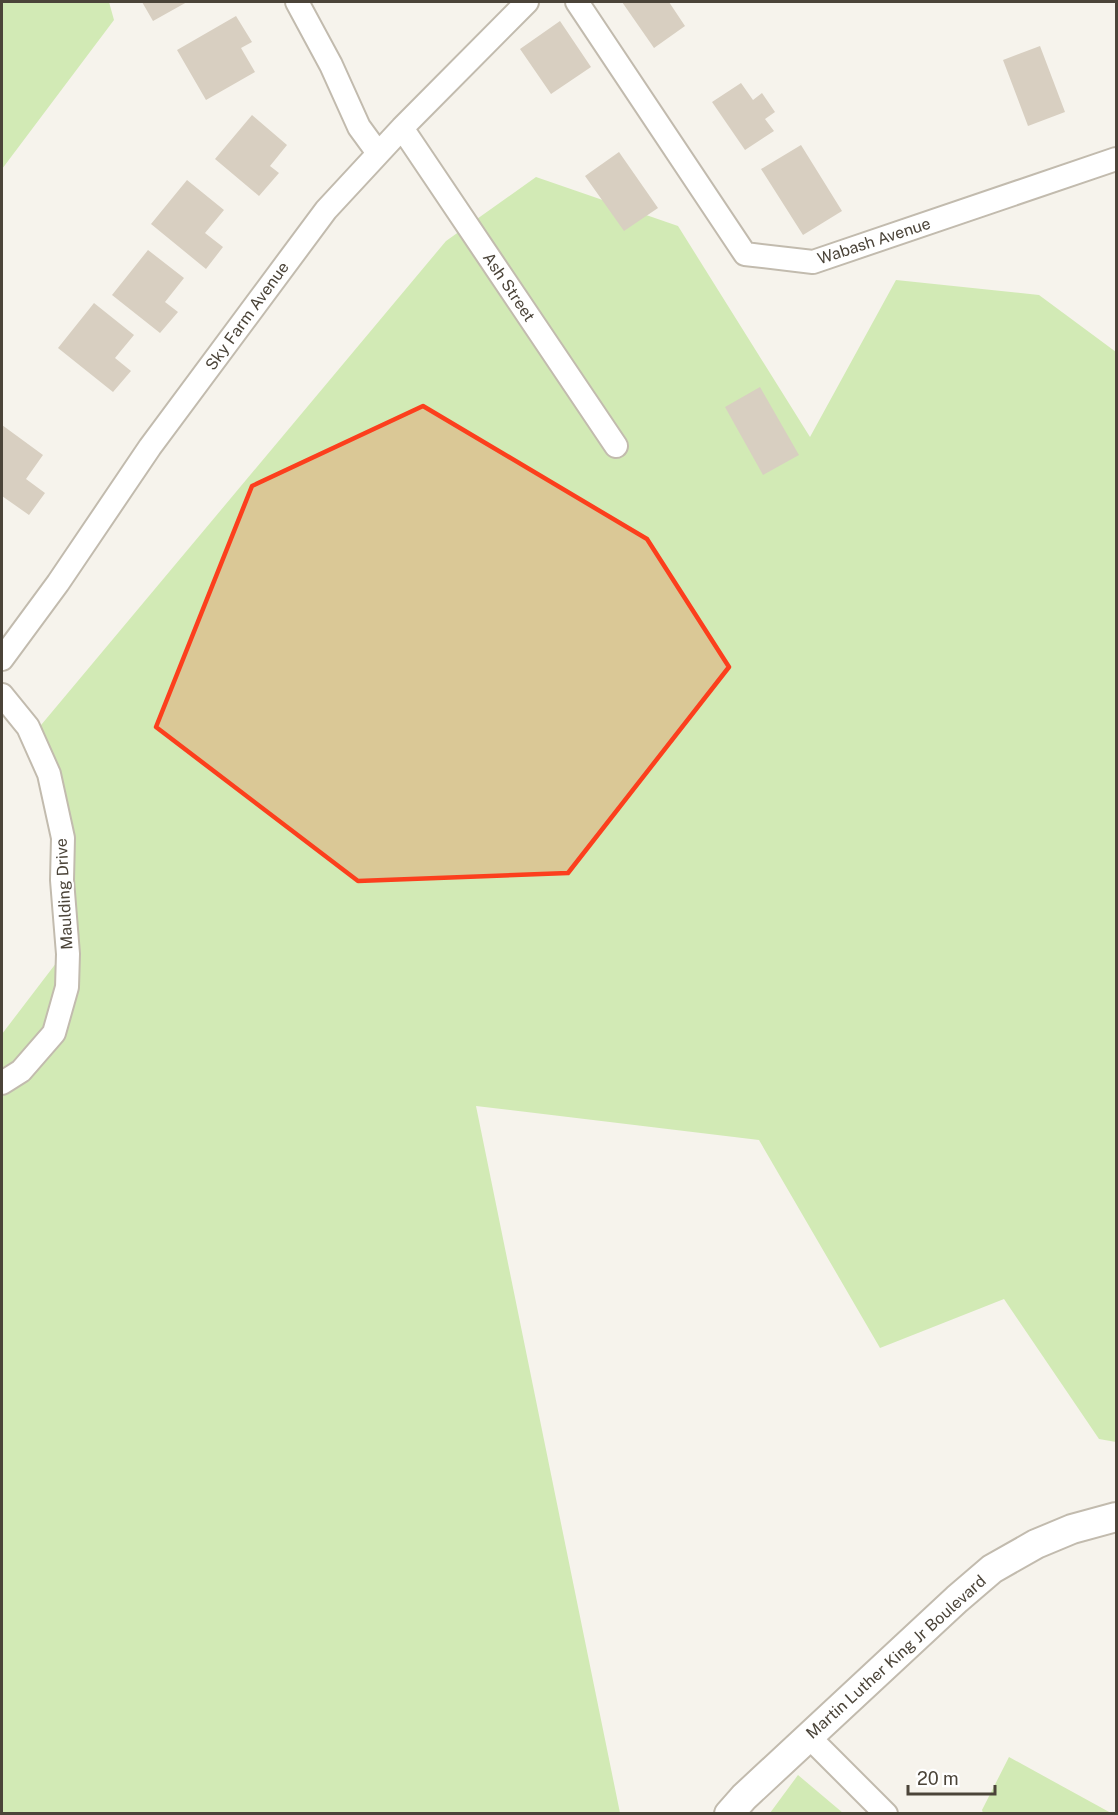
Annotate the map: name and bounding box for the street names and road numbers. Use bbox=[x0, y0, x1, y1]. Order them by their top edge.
street label: Wabash Avenue bbox=[815, 214, 933, 268]
street label: Ash Street bbox=[479, 249, 539, 325]
street label: Sky Farm Avenue bbox=[201, 258, 293, 374]
street label: Maulding Drive bbox=[52, 838, 76, 950]
street label: Martin Luther King Jr Boulevard bbox=[802, 1571, 990, 1743]

